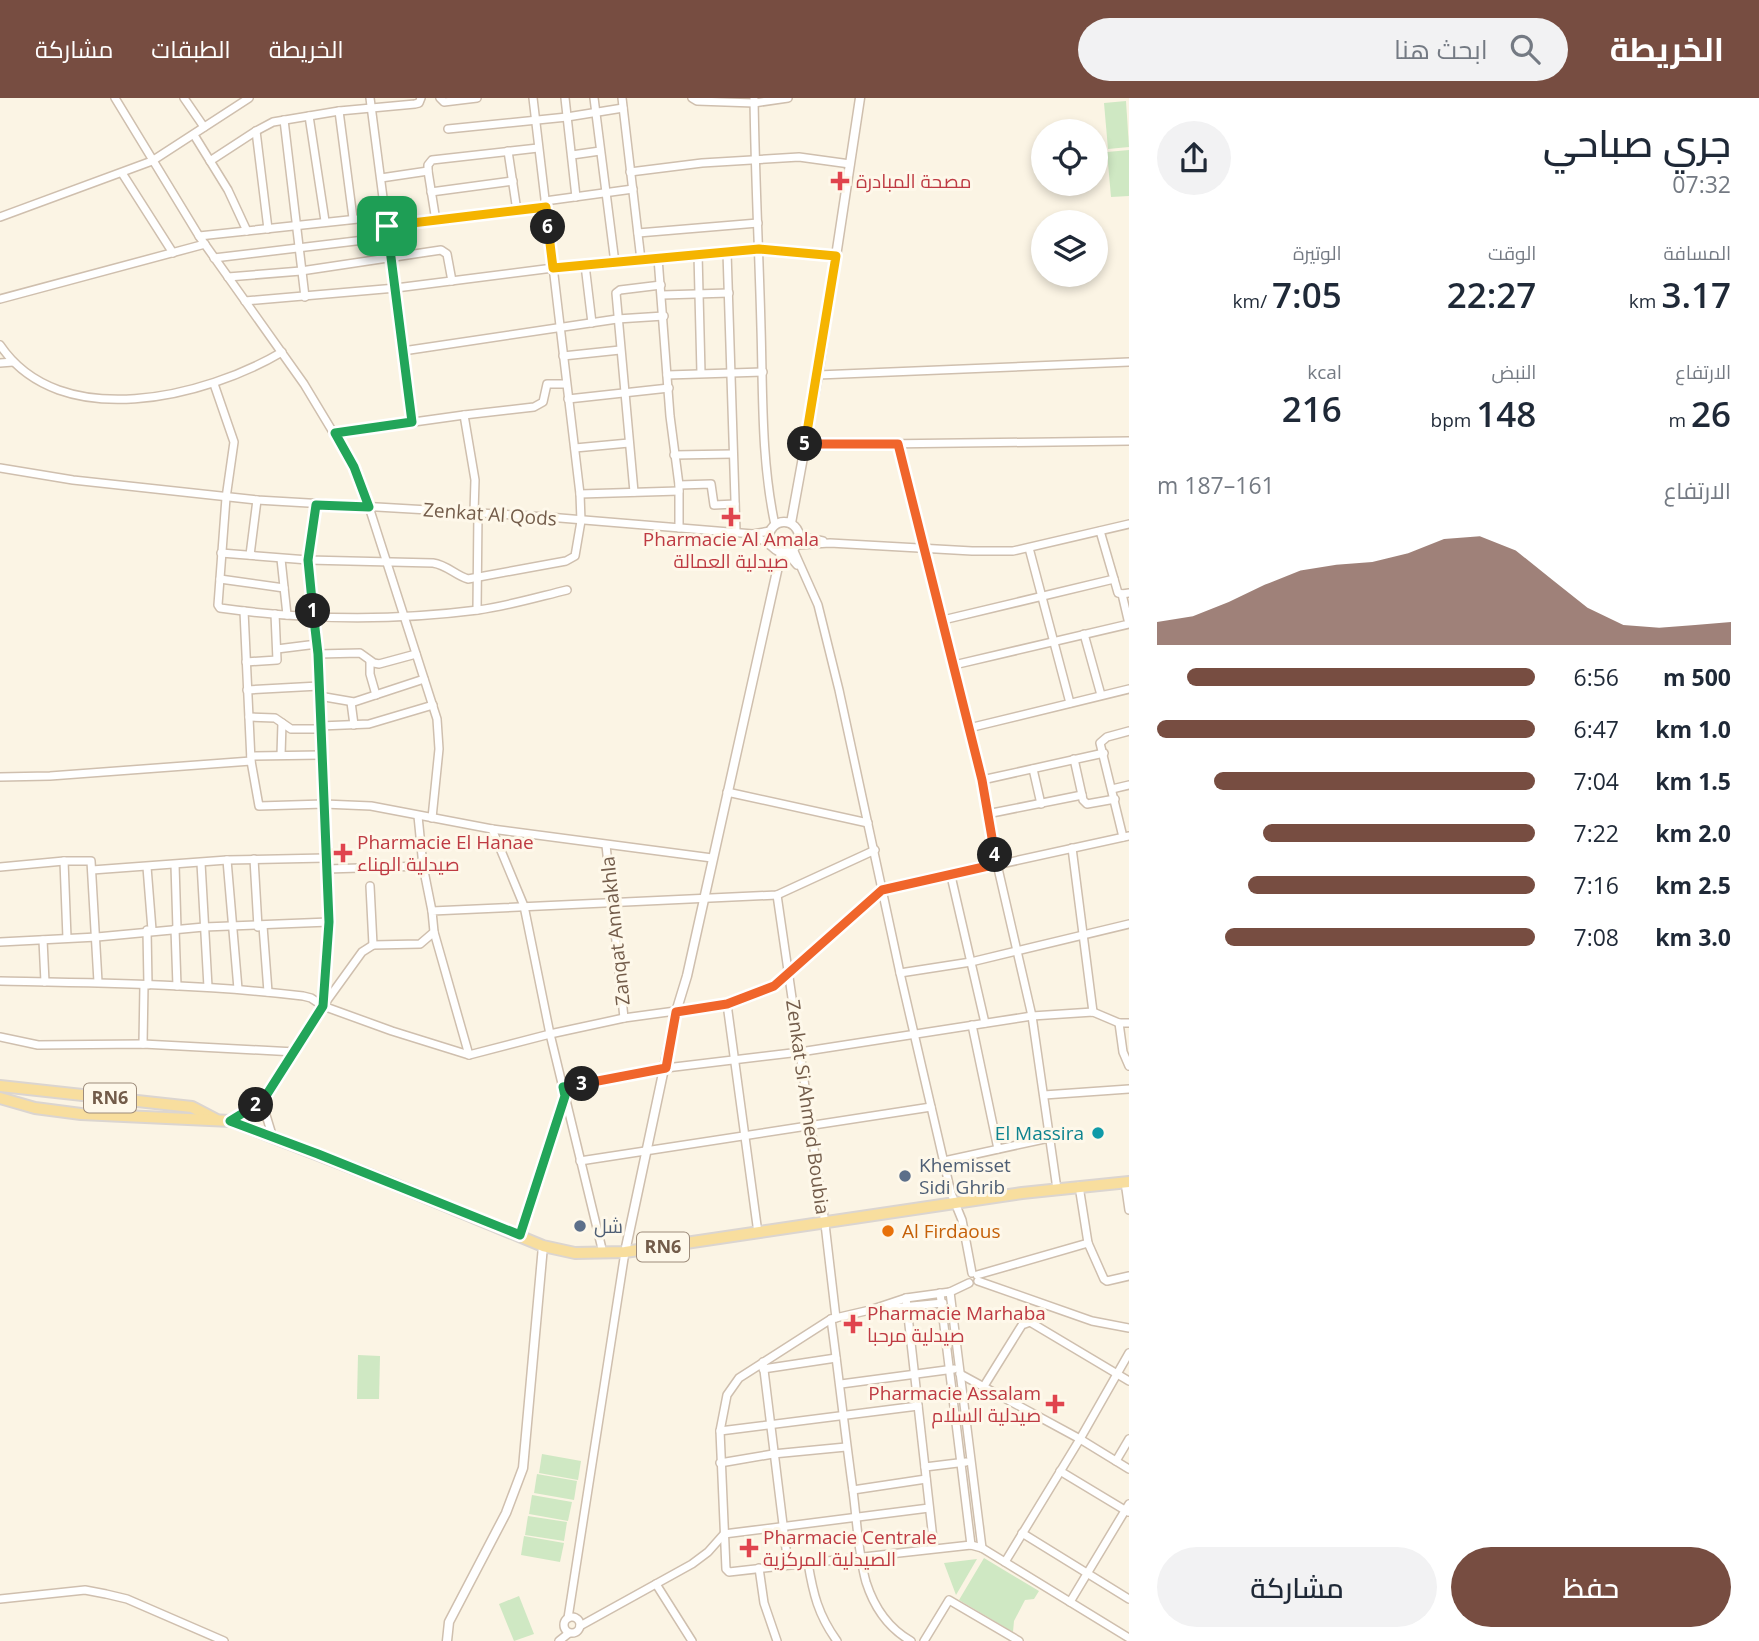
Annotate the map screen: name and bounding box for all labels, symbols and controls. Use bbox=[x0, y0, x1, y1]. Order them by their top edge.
search box bbox=[1078, 18, 1568, 81]
text: الخريطة bbox=[1610, 26, 1724, 71]
icon: search bbox=[1506, 30, 1544, 68]
text: ابحث هنا bbox=[1394, 31, 1488, 67]
text: مشاركة bbox=[35, 32, 113, 65]
text: الطبقات bbox=[151, 32, 231, 65]
text: الخريطة bbox=[269, 32, 344, 65]
text: جري صباحي bbox=[1543, 116, 1731, 168]
map controls bbox=[1031, 119, 1108, 287]
button: locate bbox=[1031, 119, 1108, 196]
button: share bbox=[1157, 121, 1231, 195]
place label: مصحة المبادرة bbox=[856, 168, 971, 194]
text: 07:32 bbox=[1672, 168, 1731, 200]
marker: مصحة المبادرة bbox=[830, 171, 850, 191]
pin bbox=[357, 196, 417, 256]
icon: arrive bbox=[368, 207, 406, 245]
pin: 6 bbox=[530, 209, 566, 244]
button: layers bbox=[1031, 210, 1108, 287]
text: 6 bbox=[542, 213, 553, 239]
text: الوتيرة bbox=[1293, 240, 1342, 266]
text: الوقت bbox=[1488, 240, 1536, 266]
text: المسافة bbox=[1663, 240, 1731, 266]
text: 7:05 bbox=[1272, 271, 1342, 318]
text: 22:27 bbox=[1447, 271, 1536, 318]
text: 3.17 bbox=[1661, 271, 1731, 318]
text: /km bbox=[1233, 288, 1272, 314]
text: km bbox=[1629, 288, 1661, 314]
text: kcal bbox=[1307, 359, 1342, 385]
text: النبض bbox=[1492, 359, 1536, 385]
text: الارتفاع bbox=[1675, 359, 1731, 385]
text: 216 bbox=[1282, 385, 1342, 432]
text: 148 bbox=[1476, 390, 1536, 437]
text: 26 bbox=[1691, 390, 1731, 437]
text: bpm bbox=[1431, 407, 1476, 433]
text: m bbox=[1668, 407, 1691, 433]
pin: 5 bbox=[788, 426, 822, 462]
text: 5 bbox=[799, 430, 810, 456]
text: 161–187 m bbox=[1157, 469, 1275, 501]
text: الارتفاع bbox=[1664, 474, 1731, 506]
street label: Zenkat Al Qods bbox=[422, 496, 558, 532]
marker: Pharmacie Al Amala صيدلية العمالة bbox=[723, 509, 739, 525]
place label: Pharmacie Al Amala صيدلية العمالة bbox=[643, 526, 819, 574]
pin: 1 bbox=[296, 594, 330, 628]
text: 1 bbox=[307, 597, 318, 623]
text: 6:56 bbox=[1574, 661, 1619, 693]
text: 500 m bbox=[1663, 661, 1731, 693]
text: 6:47 bbox=[1574, 713, 1619, 745]
text: 1.0 km bbox=[1655, 713, 1731, 745]
text: 7:04 bbox=[1574, 765, 1619, 797]
text: 1.5 km bbox=[1655, 765, 1731, 797]
text: 7:22 bbox=[1574, 817, 1619, 849]
text: 2.0 km bbox=[1655, 817, 1731, 849]
place label: Pharmacie El Hanae صيدلية الهناء bbox=[357, 829, 534, 877]
pin: 4 bbox=[978, 838, 1012, 872]
text: 4 bbox=[989, 841, 1000, 867]
marker: Pharmacie El Hanae صيدلية الهناء bbox=[335, 845, 351, 861]
street label: Zanqat Annakhla bbox=[594, 855, 636, 1007]
text: 7:16 bbox=[1574, 869, 1619, 901]
text: 2.5 km bbox=[1655, 869, 1731, 901]
text: 7:08 bbox=[1574, 921, 1619, 953]
text: 3.0 km bbox=[1655, 921, 1731, 953]
street label: Zenkat Si Ahmed Boubia bbox=[780, 998, 836, 1216]
pin: 3 bbox=[564, 1066, 600, 1102]
text: 3 bbox=[576, 1070, 587, 1096]
road number: RN6 bbox=[84, 1084, 136, 1113]
pin: 2 bbox=[238, 1088, 274, 1122]
text: 2 bbox=[250, 1091, 261, 1117]
place label: El Massira bbox=[995, 1120, 1084, 1146]
marker: El Massira bbox=[1090, 1125, 1106, 1141]
place label: Khemisset Sidi Ghrib bbox=[919, 1152, 1011, 1200]
marker: Khemisset Sidi Ghrib bbox=[897, 1168, 913, 1184]
place label: شل bbox=[594, 1213, 623, 1239]
marker: شل bbox=[572, 1218, 588, 1234]
place label: Al Firdaous bbox=[902, 1218, 1000, 1244]
marker: Al Firdaous bbox=[880, 1223, 896, 1239]
road number: RN6 bbox=[637, 1232, 689, 1262]
place label: Pharmacie Marhaba صيدلية مرحبا bbox=[867, 1300, 1046, 1348]
marker: Pharmacie Marhaba صيدلية مرحبا bbox=[845, 1316, 861, 1332]
place label: Pharmacie Assalam صيدلية السلام bbox=[868, 1380, 1041, 1429]
marker: Pharmacie Assalam صيدلية السلام bbox=[1047, 1396, 1063, 1412]
place label: Pharmacie Centrale الصيدلية المركزية bbox=[763, 1524, 937, 1572]
marker: Pharmacie Centrale الصيدلية المركزية bbox=[741, 1540, 757, 1556]
button: مشاركة bbox=[1157, 1547, 1437, 1627]
button: حفظ bbox=[1451, 1547, 1731, 1627]

